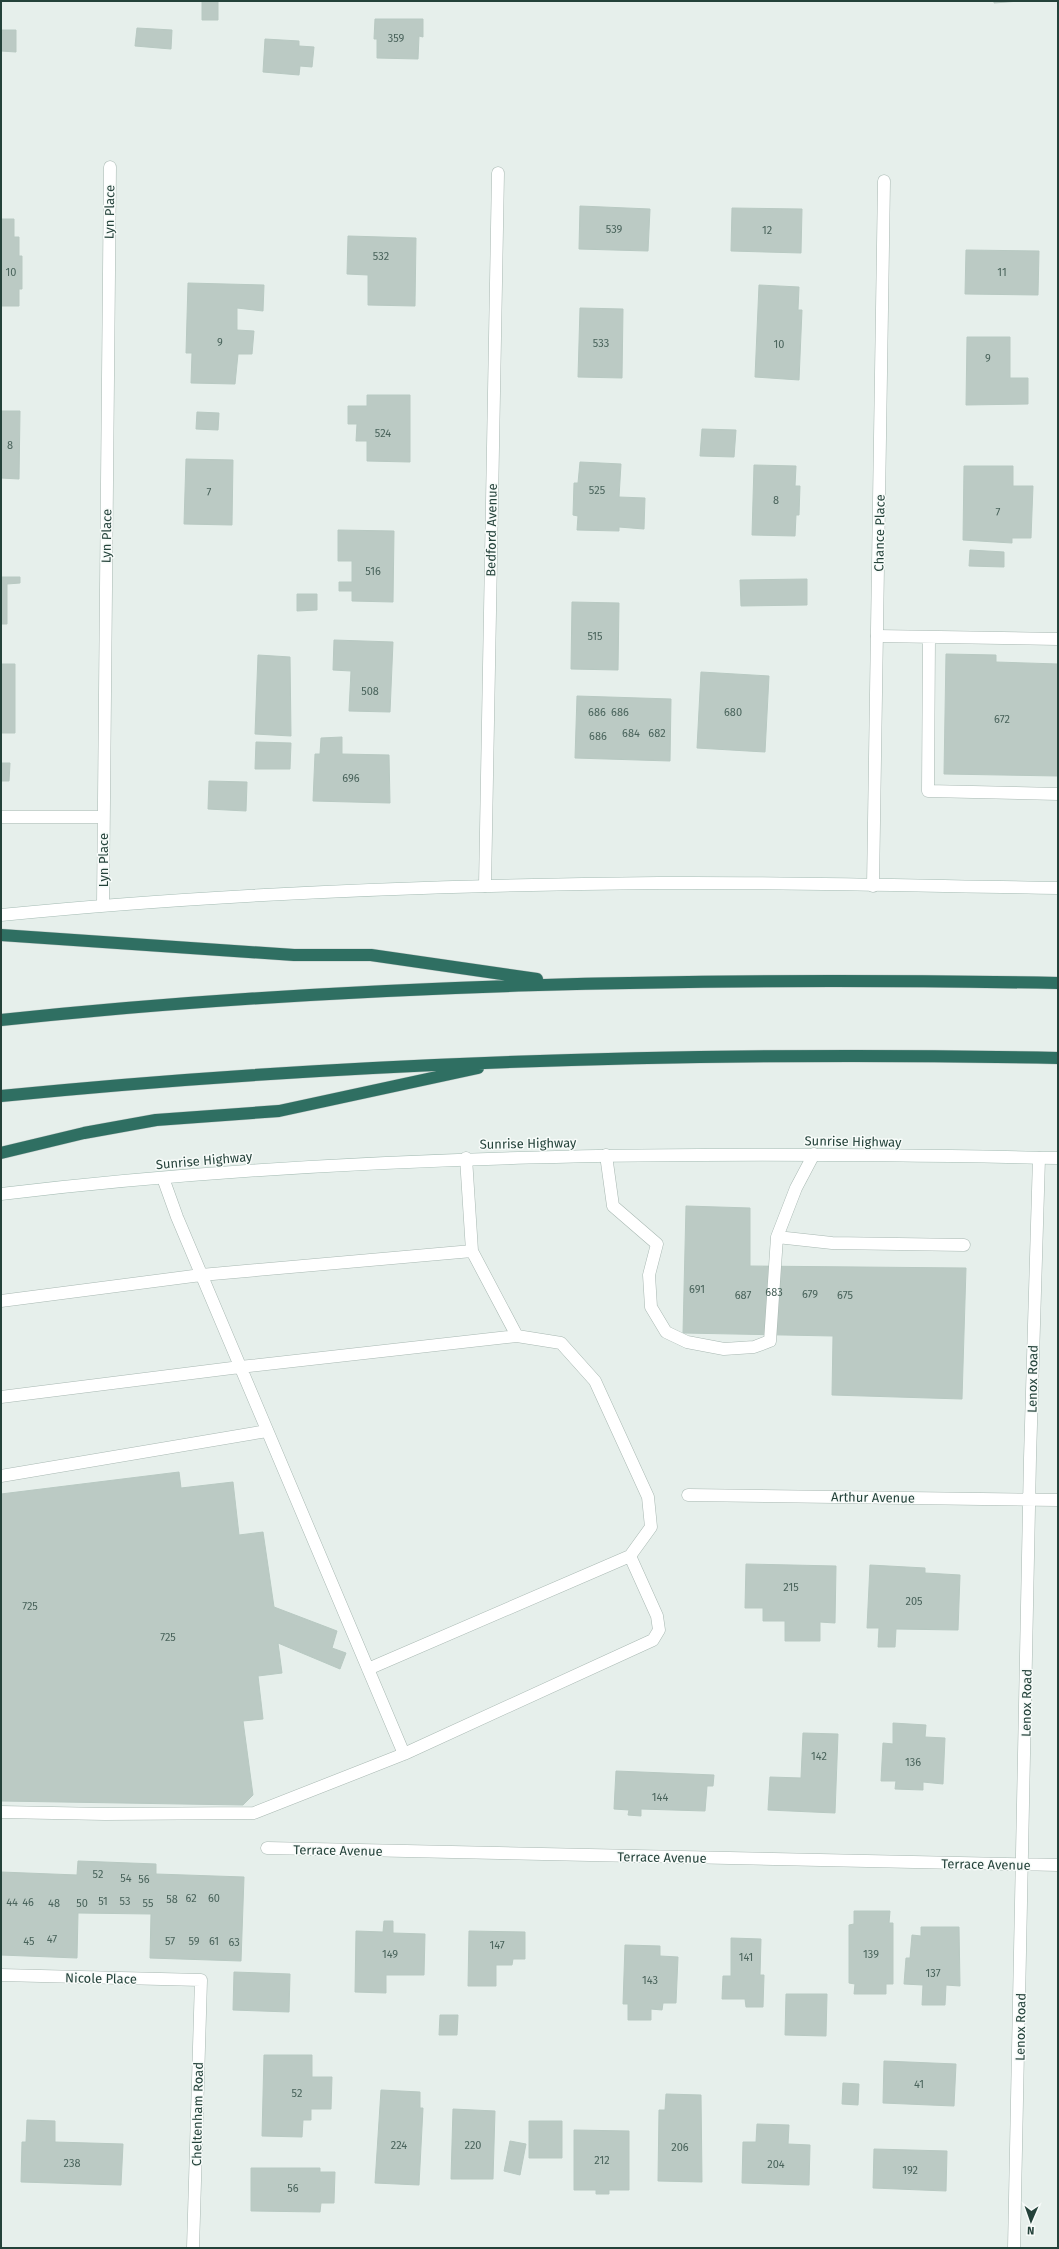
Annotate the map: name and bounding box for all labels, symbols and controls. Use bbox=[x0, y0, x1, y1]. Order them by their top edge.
house number: 359 bbox=[388, 32, 405, 45]
street label: Lyn Place bbox=[102, 185, 117, 239]
house number: 539 bbox=[606, 223, 623, 236]
house number: 12 bbox=[762, 224, 772, 237]
house number: 532 bbox=[373, 250, 389, 263]
house number: 10 bbox=[6, 266, 16, 279]
house number: 11 bbox=[997, 266, 1007, 279]
house number: 9 bbox=[217, 336, 223, 349]
house number: 533 bbox=[593, 337, 609, 350]
house number: 10 bbox=[774, 338, 784, 351]
house number: 9 bbox=[985, 352, 991, 365]
house number: 524 bbox=[375, 427, 391, 440]
house number: 8 bbox=[7, 439, 13, 452]
street label: Bedford Avenue bbox=[483, 483, 500, 577]
house number: 525 bbox=[589, 484, 606, 497]
house number: 7 bbox=[207, 486, 212, 499]
house number: 8 bbox=[773, 494, 779, 507]
street label: Chance Place bbox=[871, 494, 888, 572]
house number: 7 bbox=[996, 506, 1001, 519]
street label: Lyn Place bbox=[99, 509, 114, 563]
house number: 516 bbox=[365, 565, 381, 578]
house number: 515 bbox=[587, 630, 603, 643]
house number: 508 bbox=[361, 685, 379, 698]
house number: 686 bbox=[588, 706, 606, 719]
house number: 686 bbox=[611, 706, 629, 719]
house number: 680 bbox=[724, 706, 742, 719]
house number: 672 bbox=[994, 713, 1010, 726]
house number: 684 bbox=[622, 727, 640, 740]
house number: 682 bbox=[648, 727, 666, 740]
house number: 686 bbox=[589, 730, 607, 743]
house number: 696 bbox=[342, 772, 360, 785]
street label: Lyn Place bbox=[96, 833, 111, 887]
street label: Sunrise Highway bbox=[804, 1133, 902, 1150]
street label: Sunrise Highway bbox=[479, 1135, 577, 1152]
street label: Sunrise Highway bbox=[155, 1149, 254, 1172]
house number: 691 bbox=[689, 1283, 705, 1296]
house number: 683 bbox=[765, 1286, 783, 1299]
house number: 679 bbox=[802, 1288, 818, 1301]
house number: 687 bbox=[735, 1289, 751, 1302]
house number: 675 bbox=[837, 1289, 853, 1302]
street label: Lenox Road bbox=[1024, 1345, 1041, 1413]
street label: Arthur Avenue bbox=[831, 1489, 915, 1506]
house number: 215 bbox=[783, 1581, 799, 1594]
house number: 205 bbox=[905, 1595, 923, 1608]
house number: 725 bbox=[22, 1600, 38, 1613]
house number: 725 bbox=[160, 1631, 176, 1644]
street label: Lenox Road bbox=[1018, 1669, 1035, 1737]
house number: 142 bbox=[811, 1750, 827, 1763]
house number: 136 bbox=[905, 1756, 921, 1769]
house number: 144 bbox=[652, 1791, 668, 1804]
street label: Terrace Avenue bbox=[293, 1842, 383, 1859]
street label: Terrace Avenue bbox=[617, 1849, 707, 1866]
street label: Terrace Avenue bbox=[941, 1856, 1031, 1873]
house number: 52 bbox=[93, 1868, 103, 1881]
house number: 54 bbox=[120, 1872, 132, 1885]
house number: 56 bbox=[138, 1873, 150, 1886]
house number: 62 bbox=[185, 1892, 197, 1905]
house number: 60 bbox=[208, 1892, 220, 1905]
house number: 58 bbox=[166, 1893, 178, 1906]
house number: 51 bbox=[98, 1895, 108, 1908]
house number: 53 bbox=[120, 1895, 130, 1908]
house number: 44 bbox=[6, 1896, 18, 1909]
house number: 46 bbox=[22, 1896, 34, 1909]
house number: 48 bbox=[48, 1897, 60, 1910]
house number: 50 bbox=[76, 1897, 88, 1910]
house number: 55 bbox=[143, 1897, 154, 1910]
house number: 47 bbox=[47, 1933, 57, 1946]
house number: 45 bbox=[23, 1935, 35, 1948]
house number: 57 bbox=[165, 1935, 175, 1948]
house number: 59 bbox=[188, 1935, 200, 1948]
house number: 61 bbox=[209, 1935, 219, 1948]
house number: 63 bbox=[228, 1936, 240, 1949]
house number: 147 bbox=[489, 1939, 505, 1952]
house number: 149 bbox=[382, 1948, 398, 1961]
house number: 139 bbox=[863, 1948, 879, 1961]
house number: 141 bbox=[739, 1951, 753, 1964]
house number: 137 bbox=[925, 1967, 941, 1980]
street label: Nicole Place bbox=[65, 1970, 137, 1987]
house number: 143 bbox=[642, 1974, 658, 1987]
street label: Lenox Road bbox=[1012, 1993, 1029, 2061]
street label: Cheltenham Road bbox=[189, 2062, 206, 2166]
house number: 41 bbox=[914, 2078, 924, 2091]
house number: 52 bbox=[292, 2087, 302, 2100]
house number: 224 bbox=[391, 2139, 407, 2152]
house number: 220 bbox=[464, 2139, 482, 2152]
house number: 206 bbox=[671, 2141, 689, 2154]
house number: 212 bbox=[594, 2154, 610, 2167]
house number: 238 bbox=[64, 2157, 80, 2170]
house number: 204 bbox=[767, 2158, 785, 2171]
house number: 192 bbox=[902, 2164, 918, 2177]
house number: 56 bbox=[287, 2182, 299, 2195]
north arrow bbox=[1011, 2201, 1051, 2241]
text: N bbox=[1027, 2224, 1035, 2237]

